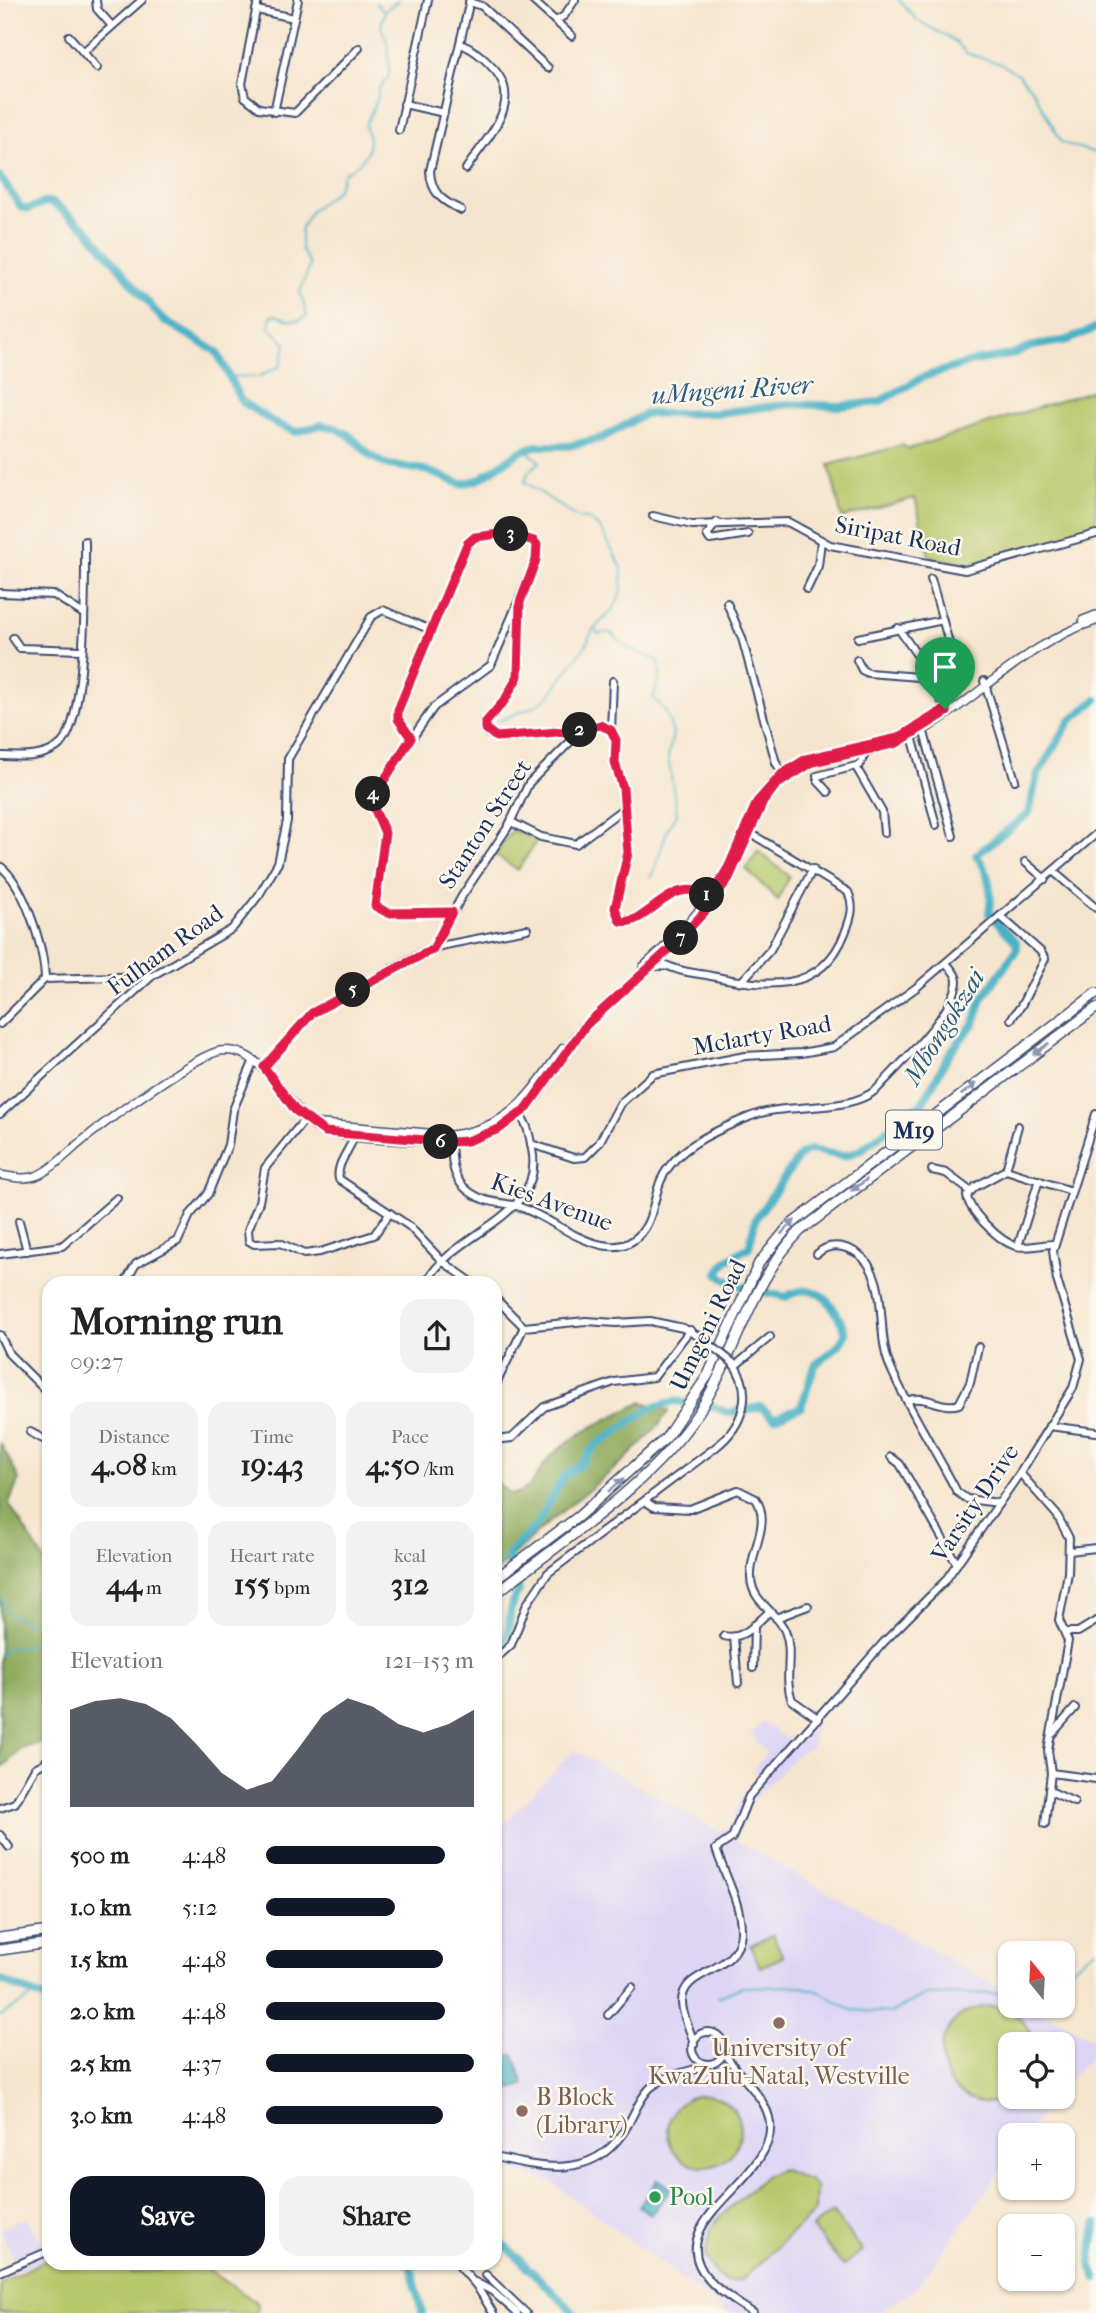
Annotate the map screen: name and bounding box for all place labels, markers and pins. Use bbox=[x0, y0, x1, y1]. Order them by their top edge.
pin: 3 bbox=[494, 516, 528, 552]
pin bbox=[915, 637, 975, 709]
pin: 2 bbox=[562, 712, 598, 748]
pin: 4 bbox=[356, 776, 390, 812]
pin: 1 bbox=[690, 878, 724, 912]
pin: 7 bbox=[664, 920, 698, 956]
pin: 5 bbox=[336, 972, 370, 1007]
pin: 6 bbox=[424, 1124, 458, 1160]
marker: University of KwaZulu-Natal, Westville bbox=[771, 2015, 787, 2031]
place label: University of KwaZulu-Natal, Westville bbox=[648, 2034, 910, 2090]
place label: B Block (Library) bbox=[536, 2083, 628, 2139]
marker: B Block (Library) bbox=[514, 2103, 530, 2119]
place label: Pool bbox=[669, 2183, 714, 2211]
marker: Pool bbox=[647, 2189, 663, 2205]

